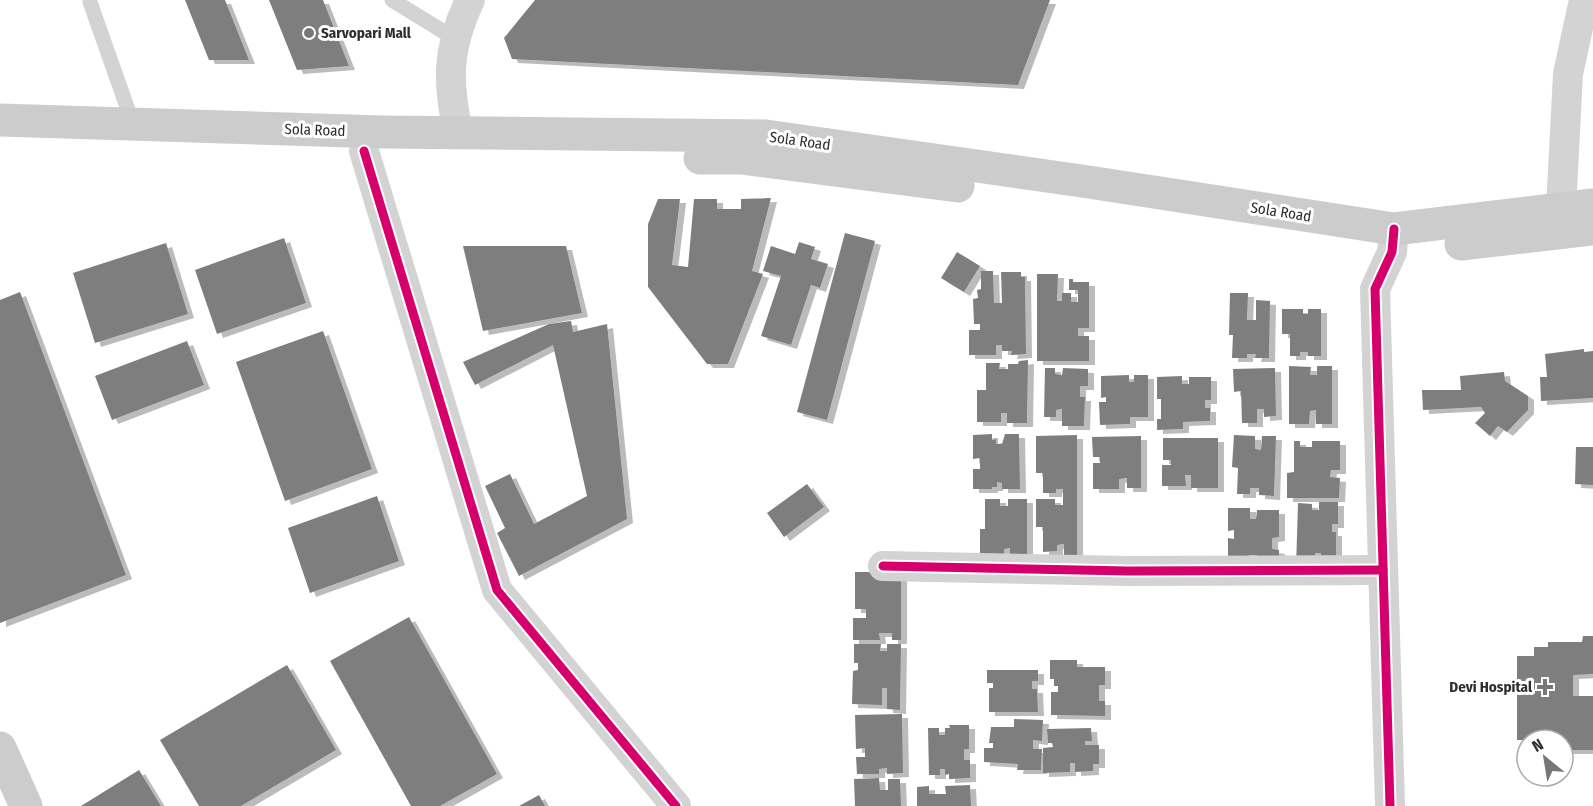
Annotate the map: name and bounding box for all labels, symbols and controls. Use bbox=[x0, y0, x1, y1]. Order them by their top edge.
place label: Sarvopari Mall bbox=[321, 24, 412, 42]
marker: Sarvopari Mall bbox=[302, 26, 316, 40]
street label: Sola Road bbox=[284, 120, 346, 140]
street label: Sola Road bbox=[768, 128, 832, 154]
street label: Sola Road bbox=[1249, 198, 1313, 226]
place label: Devi Hospital bbox=[1449, 678, 1533, 696]
marker: Devi Hospital bbox=[1536, 678, 1554, 696]
north arrow bbox=[1515, 728, 1575, 788]
text: N bbox=[1529, 735, 1547, 756]

